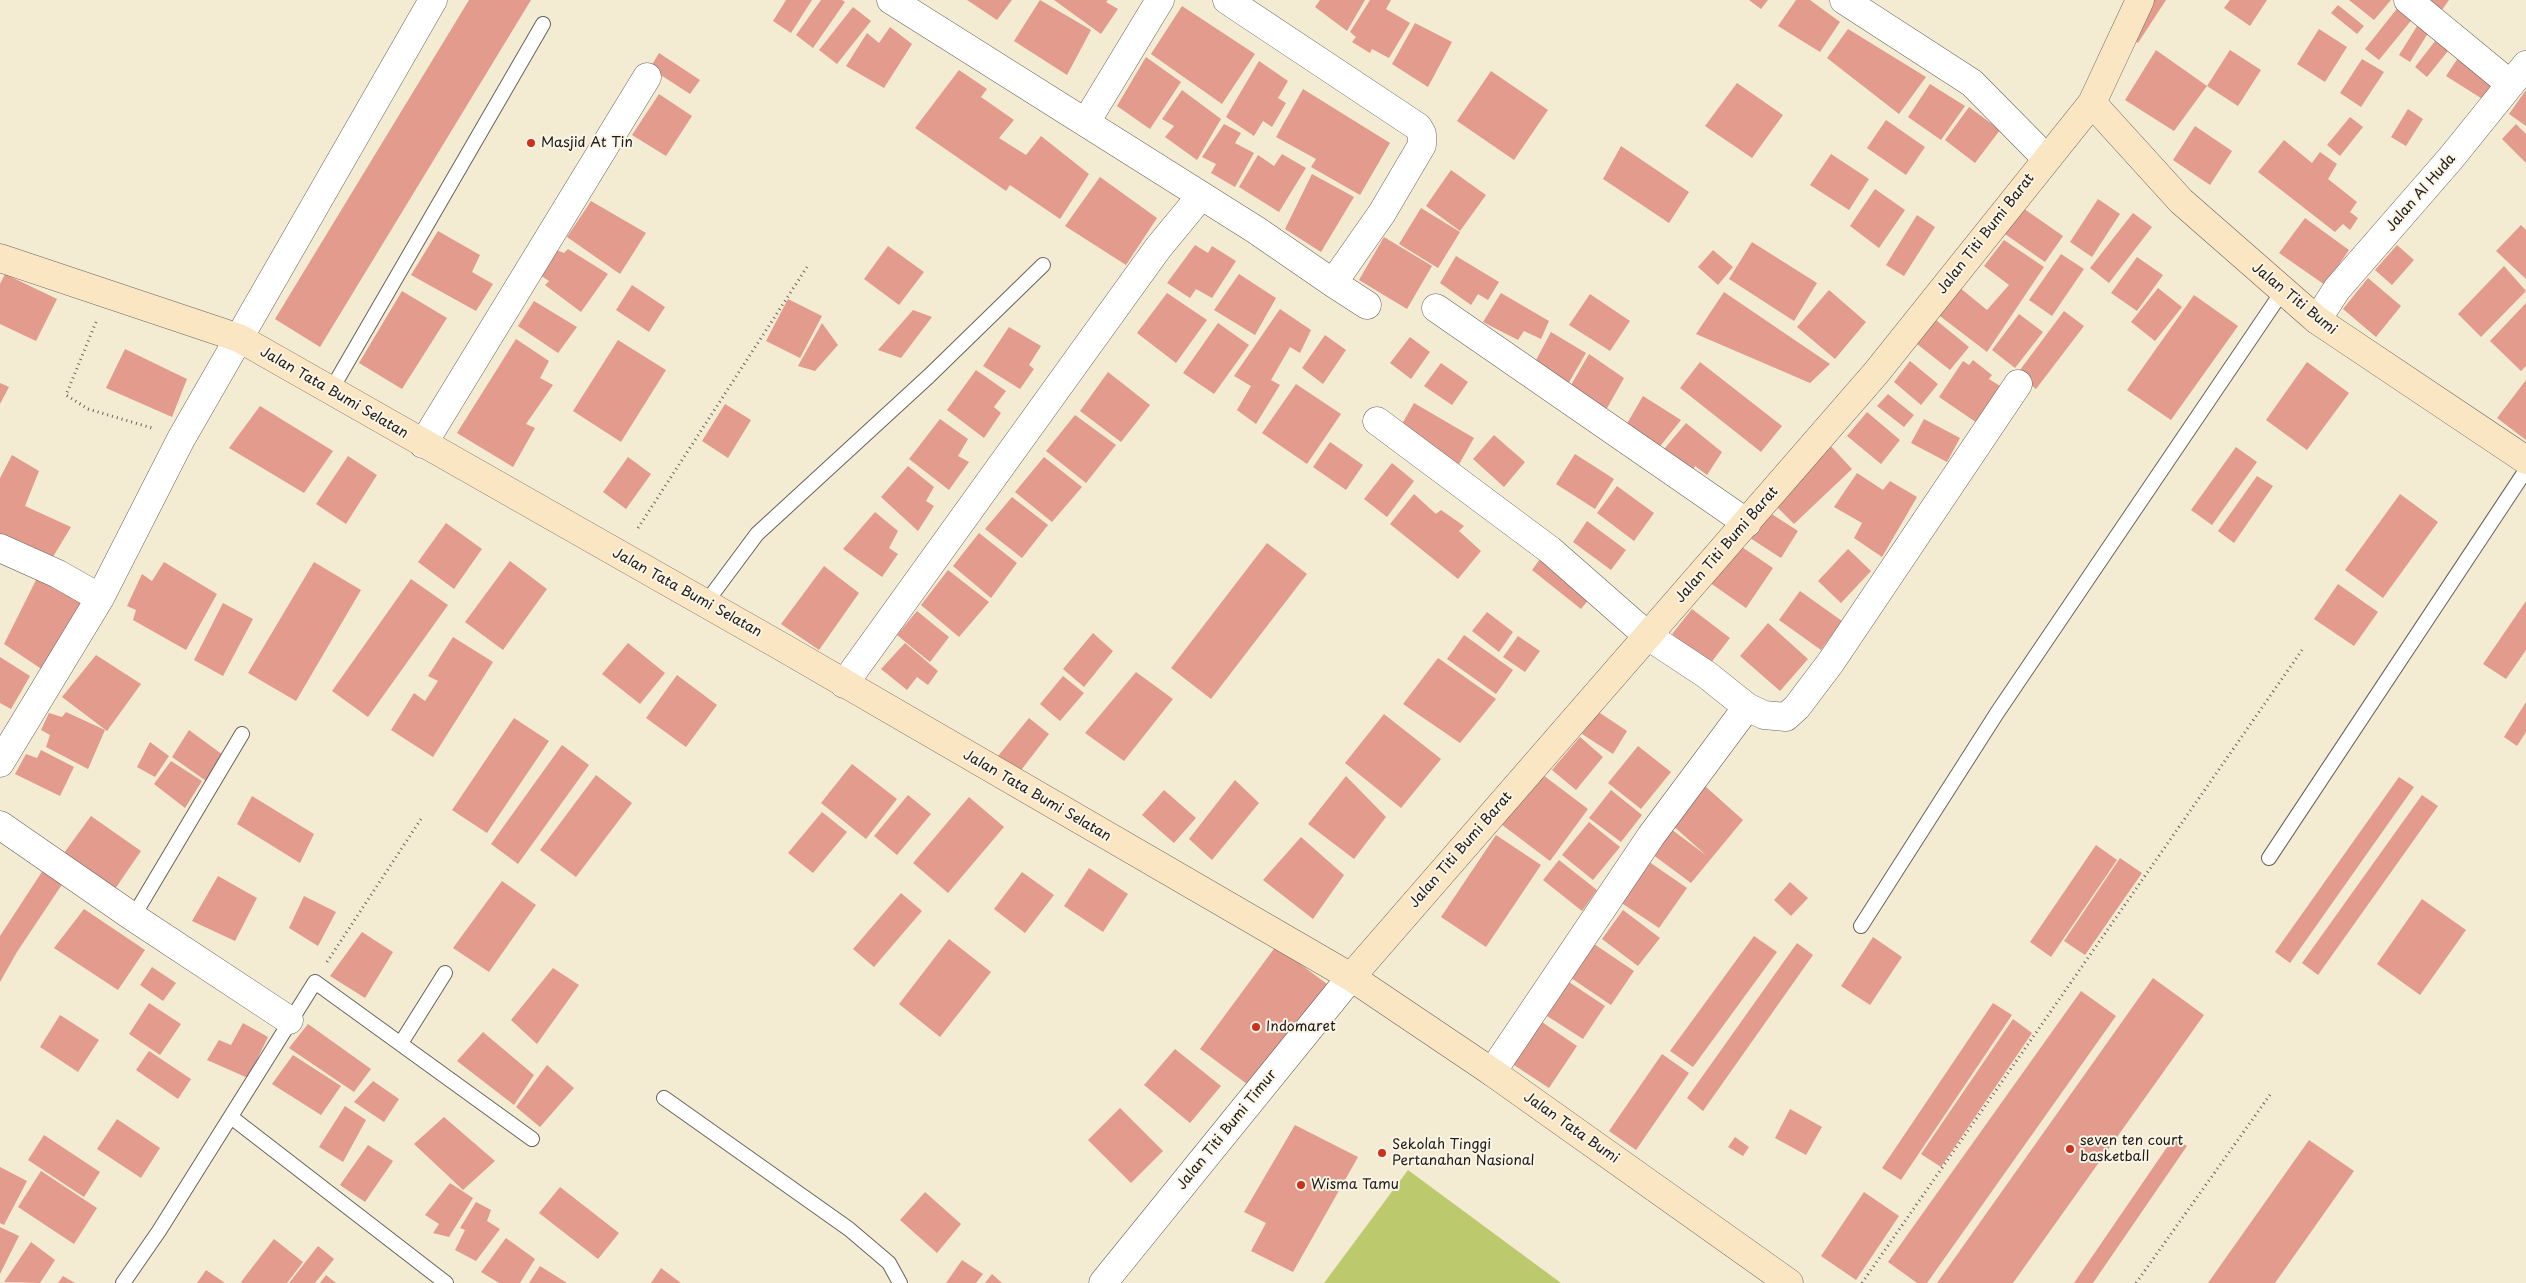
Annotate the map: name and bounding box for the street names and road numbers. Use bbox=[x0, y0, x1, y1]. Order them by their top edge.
street label: Jalan Al Huda bbox=[2383, 151, 2459, 235]
street label: Jalan Titi Bumi Barat bbox=[1934, 170, 2038, 298]
street label: Jalan Titi Bumi bbox=[2248, 260, 2340, 338]
street label: Jalan Tata Bumi Selatan bbox=[257, 344, 411, 442]
street label: Jalan Titi Bumi Barat bbox=[1672, 484, 1782, 606]
street label: Jalan Tata Bumi Selatan bbox=[609, 545, 765, 641]
street label: Jalan Tata Bumi Selatan bbox=[960, 747, 1114, 845]
street label: Jalan Titi Bumi Barat bbox=[1406, 789, 1516, 911]
street label: Jalan Titi Bumi Timur bbox=[1173, 1067, 1281, 1193]
street label: Jalan Tata Bumi bbox=[1520, 1089, 1622, 1167]

